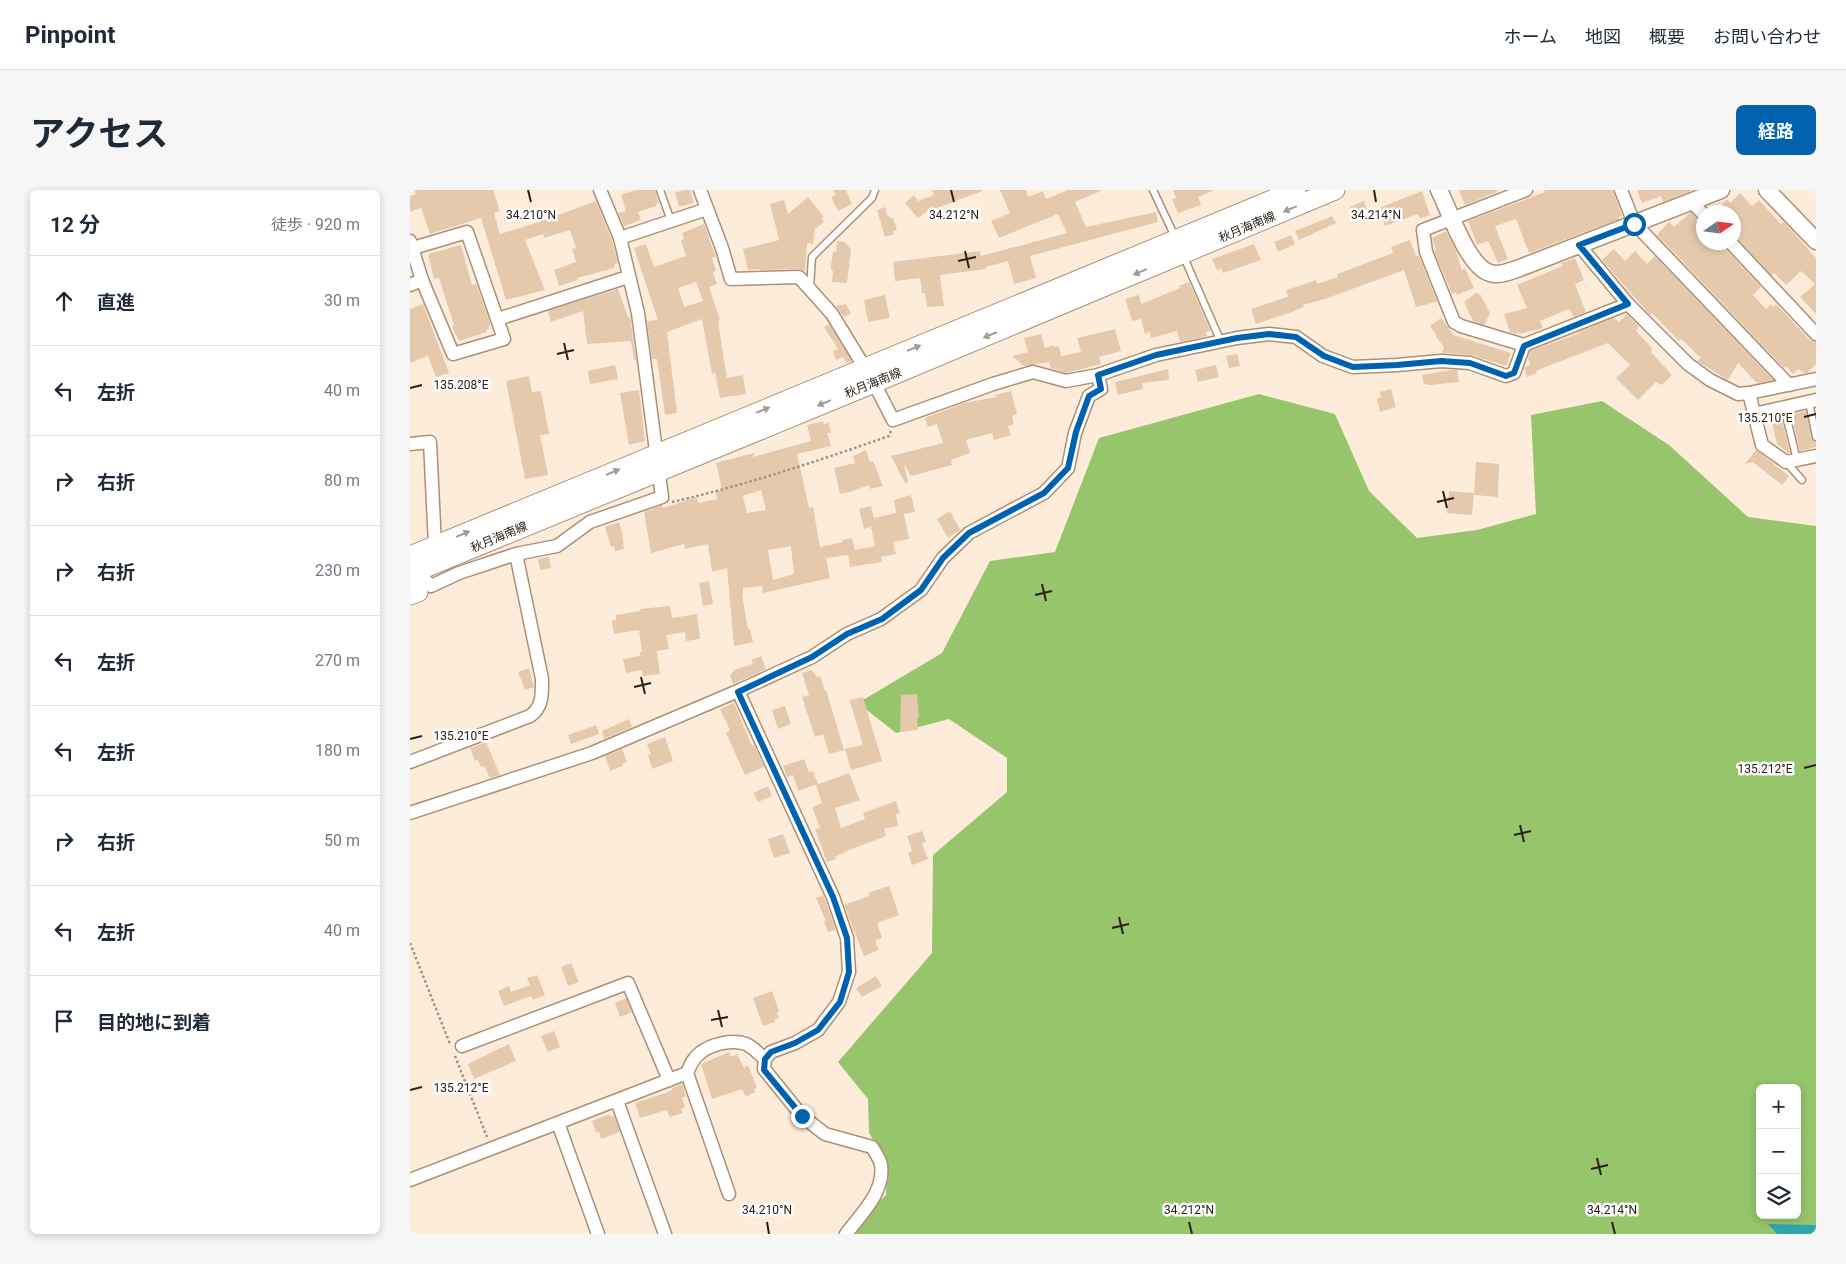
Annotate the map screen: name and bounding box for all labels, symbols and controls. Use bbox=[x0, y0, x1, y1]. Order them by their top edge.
text: Pinpoint bbox=[25, 21, 115, 49]
text: ホーム bbox=[1504, 26, 1557, 47]
text: 地図 bbox=[1585, 26, 1621, 47]
text: 概要 bbox=[1649, 26, 1685, 47]
text: お問い合わせ bbox=[1713, 26, 1821, 47]
button: 経路 bbox=[1736, 105, 1816, 155]
text: アクセス bbox=[30, 114, 168, 155]
one-way arrow bbox=[1282, 205, 1297, 213]
north arrow bbox=[1696, 205, 1741, 250]
text: 34.210°N bbox=[506, 208, 556, 222]
text: 34.212°N bbox=[929, 208, 979, 222]
text: 34.214°N bbox=[1351, 208, 1401, 222]
street label: 秋月海南線 bbox=[1217, 209, 1277, 245]
text: 12 分 bbox=[50, 213, 100, 237]
route start bbox=[1623, 213, 1646, 236]
text: 徒歩 · 920 m bbox=[271, 215, 360, 234]
one-way arrow bbox=[1132, 268, 1147, 276]
icon: ahead bbox=[50, 287, 78, 315]
text: 直進 bbox=[97, 291, 135, 314]
text: 30 m bbox=[324, 291, 360, 310]
one-way arrow bbox=[983, 331, 998, 339]
one-way arrow bbox=[906, 344, 921, 351]
street label: 秋月海南線 bbox=[843, 365, 903, 401]
icon: left bbox=[50, 377, 78, 405]
text: 135.208°E bbox=[434, 378, 489, 392]
text: 左折 bbox=[97, 381, 135, 404]
text: 40 m bbox=[324, 381, 360, 400]
one-way arrow bbox=[817, 400, 831, 408]
one-way arrow bbox=[756, 405, 770, 413]
text: 135.210°E bbox=[1738, 411, 1793, 425]
icon: right bbox=[50, 467, 78, 495]
one-way arrow bbox=[606, 467, 620, 475]
text: 右折 bbox=[97, 471, 135, 494]
text: 80 m bbox=[324, 471, 360, 490]
street label: 秋月海南線 bbox=[469, 519, 529, 555]
one-way arrow bbox=[456, 530, 470, 538]
icon: right bbox=[50, 557, 78, 585]
text: 右折 bbox=[97, 561, 135, 584]
text: 230 m bbox=[315, 561, 360, 580]
icon: left bbox=[50, 647, 78, 675]
text: 左折 bbox=[97, 651, 135, 674]
text: 270 m bbox=[315, 651, 360, 670]
text: 135.210°E bbox=[434, 729, 489, 743]
icon: left bbox=[50, 737, 78, 765]
text: 左折 bbox=[97, 741, 135, 764]
text: 180 m bbox=[315, 741, 360, 760]
text: 135.212°E bbox=[1738, 762, 1793, 776]
icon: right bbox=[50, 827, 78, 855]
text: 右折 bbox=[97, 831, 135, 854]
text: 50 m bbox=[324, 831, 360, 850]
icon: left bbox=[50, 917, 78, 945]
text: 左折 bbox=[97, 921, 135, 944]
text: 40 m bbox=[324, 921, 360, 940]
icon: arrive bbox=[50, 1007, 78, 1035]
text: 目的地に到着 bbox=[97, 1011, 211, 1034]
text: 135.212°E bbox=[434, 1081, 489, 1095]
map controls bbox=[1756, 1084, 1801, 1219]
button: + bbox=[1756, 1084, 1801, 1129]
route end bbox=[791, 1105, 814, 1128]
button: − bbox=[1756, 1129, 1801, 1174]
button: layers bbox=[1756, 1174, 1801, 1219]
text: 34.210°N bbox=[742, 1203, 792, 1217]
text: 34.212°N bbox=[1164, 1203, 1214, 1217]
text: 34.214°N bbox=[1587, 1203, 1637, 1217]

